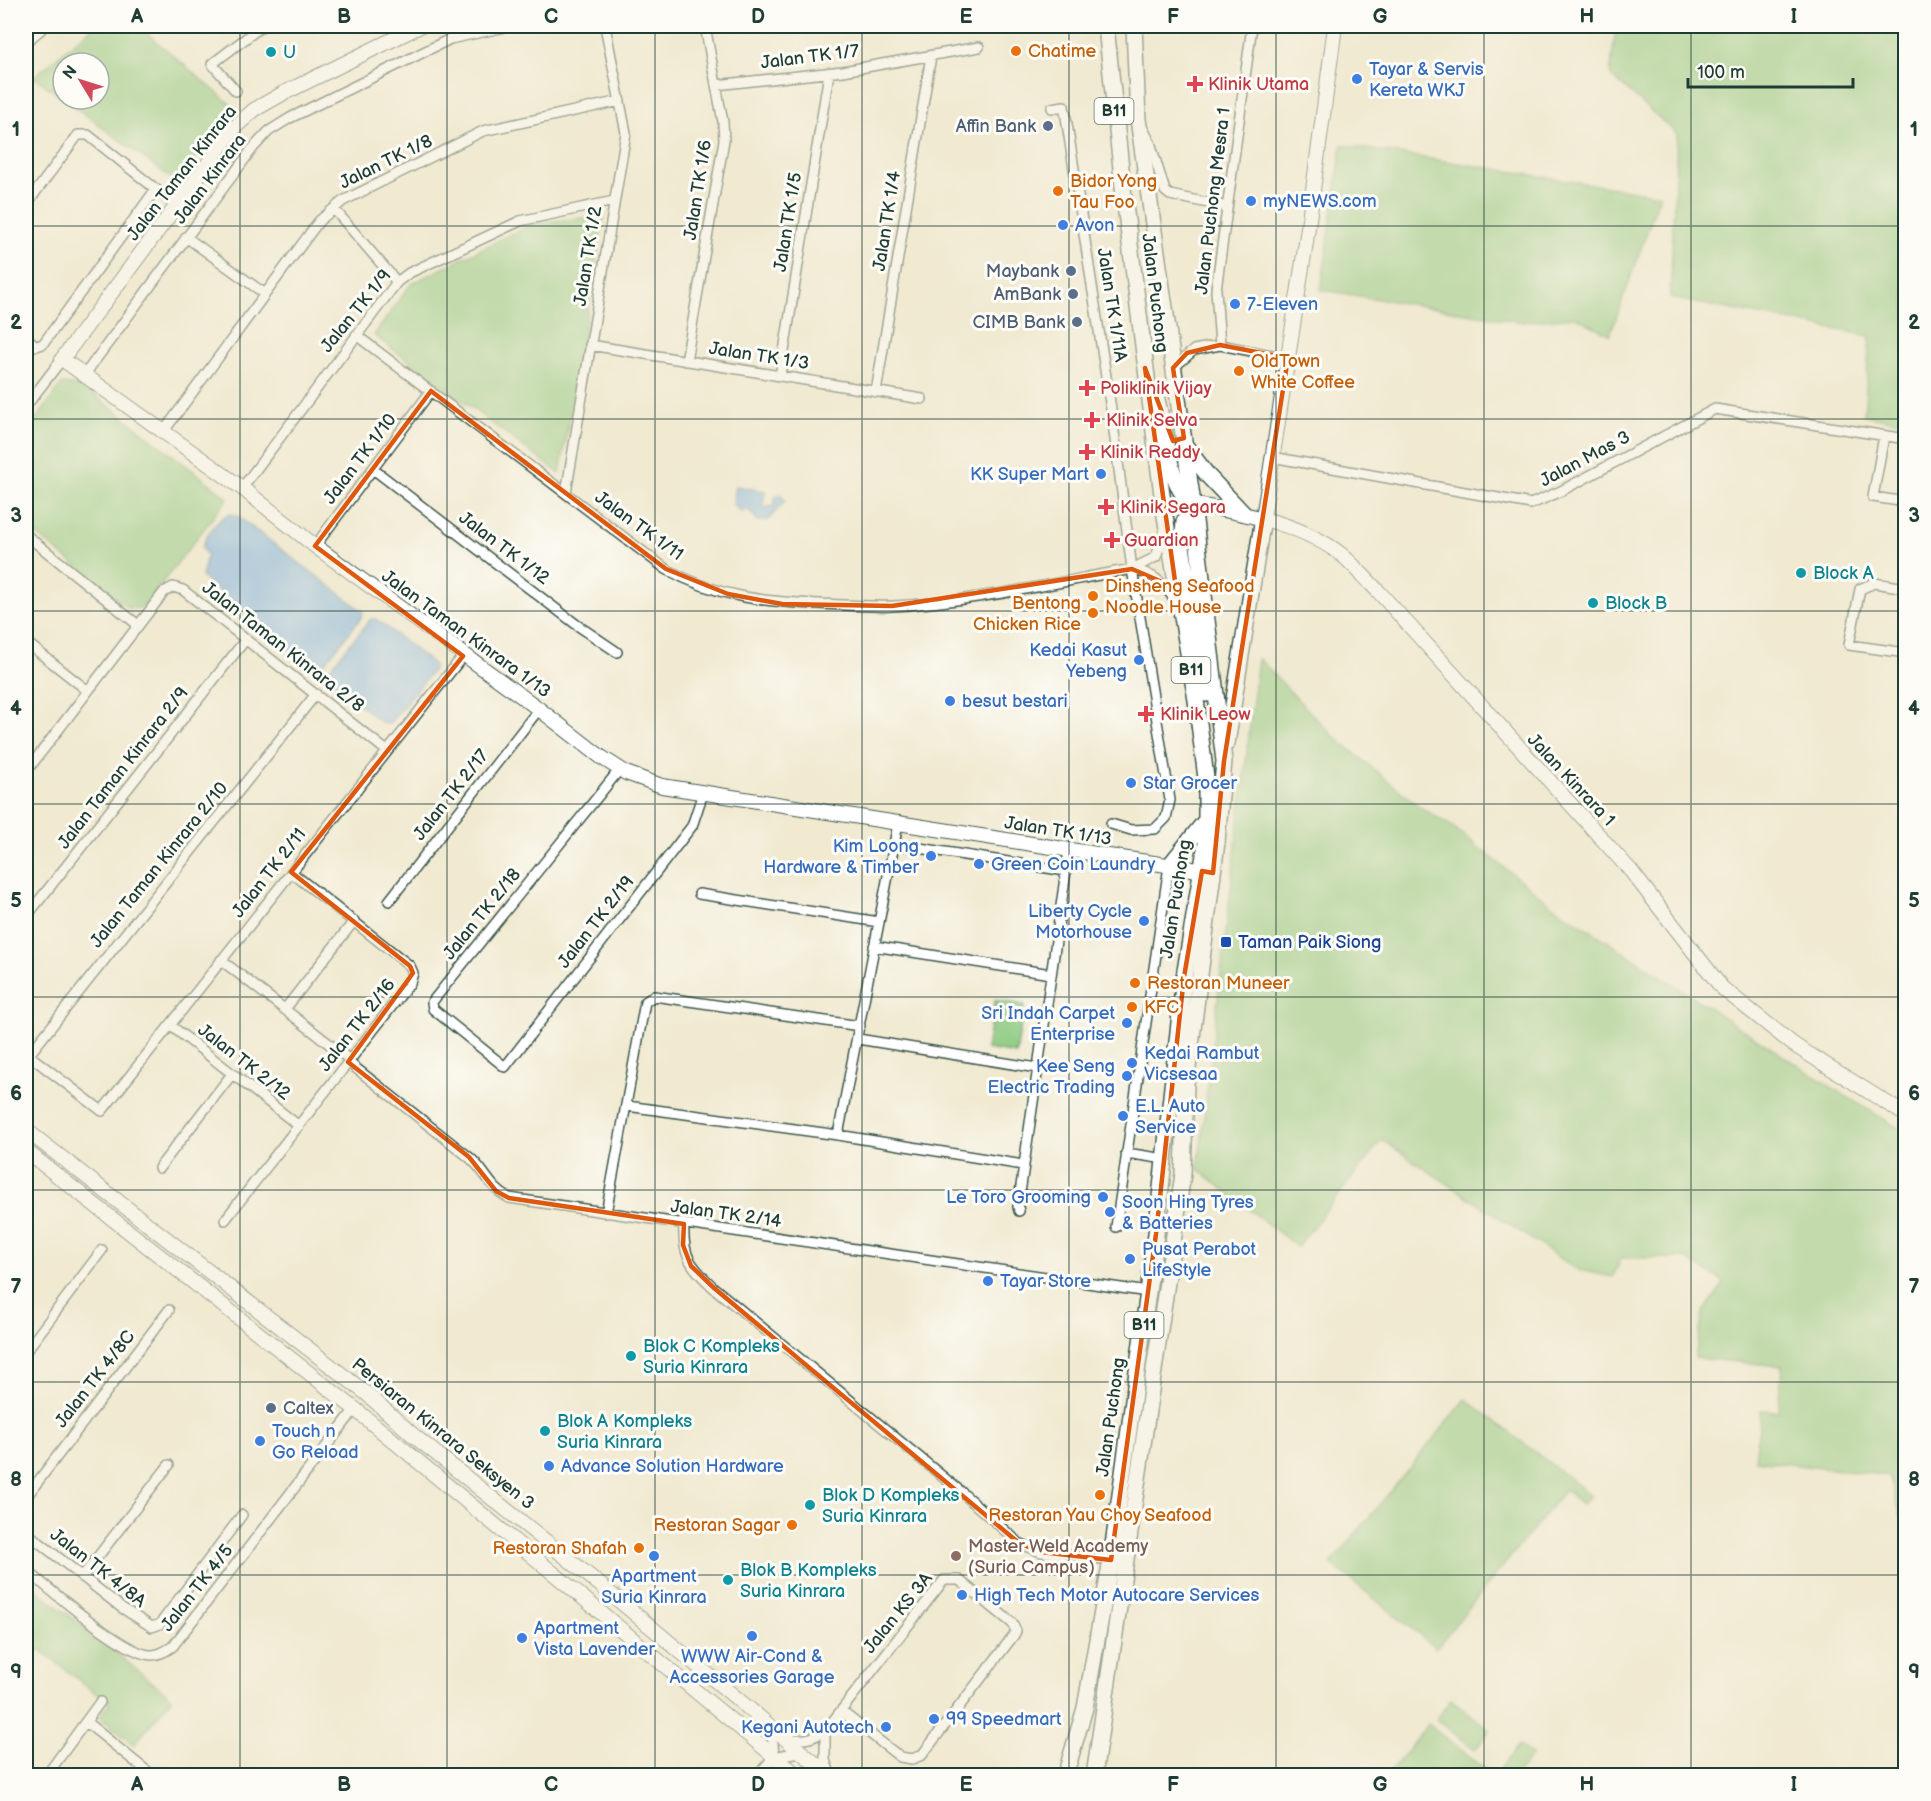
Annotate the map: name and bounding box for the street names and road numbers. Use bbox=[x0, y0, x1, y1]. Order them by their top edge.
street label: Jalan TK 1/7 bbox=[760, 41, 861, 73]
road number: B11 bbox=[1094, 98, 1134, 124]
street label: Jalan Taman Kinrara bbox=[123, 101, 241, 245]
street label: Jalan Puchong Mesra 1 bbox=[1191, 106, 1235, 296]
street label: Jalan Kinrara bbox=[169, 130, 251, 228]
street label: Jalan TK 1/8 bbox=[336, 131, 436, 193]
street label: Jalan TK 1/6 bbox=[680, 138, 716, 242]
street label: Jalan TK 1/4 bbox=[869, 169, 905, 273]
street label: Jalan TK 1/5 bbox=[770, 171, 806, 273]
street label: Jalan TK 1/2 bbox=[570, 204, 606, 307]
street label: Jalan Puchong bbox=[1137, 232, 1173, 354]
street label: Jalan TK 1/11A bbox=[1093, 247, 1131, 363]
street label: Jalan TK 1/9 bbox=[316, 265, 396, 357]
street label: Jalan TK 1/3 bbox=[707, 338, 811, 374]
street label: Jalan TK 1/10 bbox=[319, 410, 401, 508]
street label: Jalan Mas 3 bbox=[1536, 427, 1634, 491]
street label: Jalan TK 1/11 bbox=[591, 487, 687, 565]
street label: Jalan TK 1/12 bbox=[455, 507, 554, 589]
street label: Jalan Taman Kinrara 1/13 bbox=[377, 566, 555, 702]
street label: Jalan Taman Kinrara 2/8 bbox=[198, 577, 368, 717]
road number: B11 bbox=[1172, 657, 1210, 683]
street label: Jalan Taman Kinrara 2/9 bbox=[53, 683, 193, 853]
street label: Jalan Kinrara 1 bbox=[1523, 729, 1619, 831]
street label: Jalan TK 2/17 bbox=[409, 745, 493, 845]
street label: Jalan Taman Kinrara 2/10 bbox=[86, 778, 232, 952]
street label: Jalan TK 1/13 bbox=[1003, 812, 1113, 850]
street label: Jalan TK 2/11 bbox=[228, 824, 310, 922]
street label: Jalan Puchong bbox=[1156, 838, 1196, 960]
street label: Jalan TK 2/18 bbox=[439, 864, 525, 964]
street label: Jalan TK 2/19 bbox=[553, 872, 639, 972]
street label: Jalan TK 2/16 bbox=[314, 974, 400, 1076]
street label: Jalan TK 2/12 bbox=[194, 1019, 295, 1105]
street label: Jalan TK 2/14 bbox=[669, 1196, 783, 1232]
road number: B11 bbox=[1124, 1312, 1164, 1338]
street label: Jalan TK 4/8C bbox=[51, 1326, 140, 1432]
street label: Persiaran Kinrara Seksyen 3 bbox=[347, 1354, 539, 1514]
street label: Jalan Puchong bbox=[1092, 1356, 1130, 1478]
street label: Jalan TK 4/8A bbox=[46, 1524, 150, 1612]
street label: Jalan TK 4/5 bbox=[157, 1540, 237, 1636]
street label: Jalan KS 3A bbox=[859, 1568, 937, 1658]

